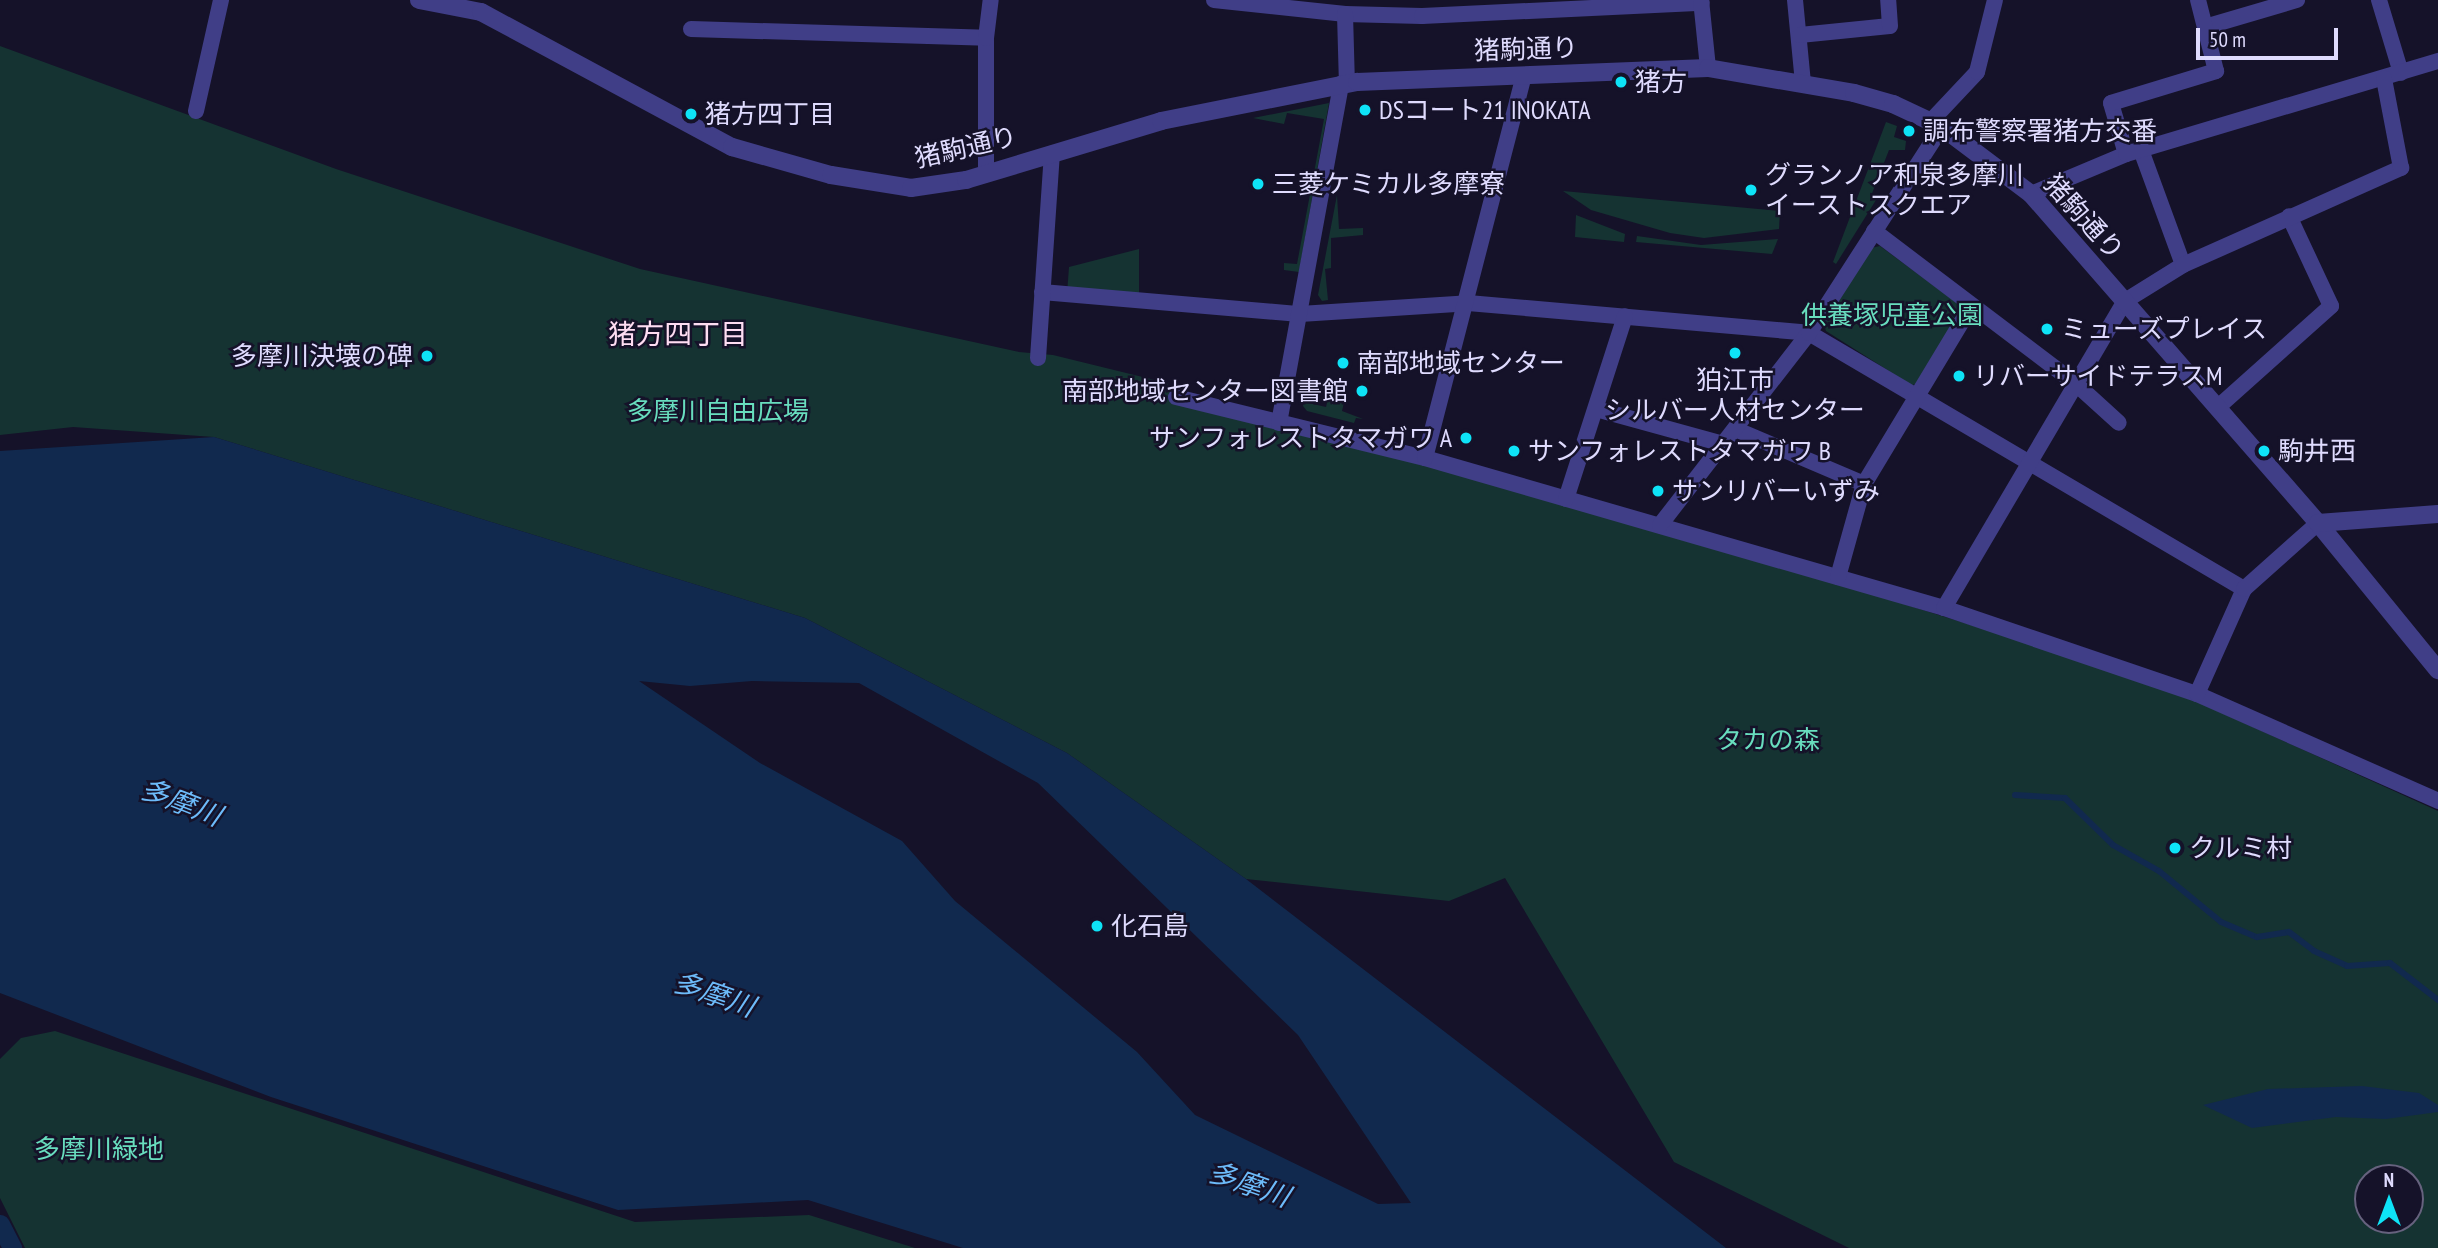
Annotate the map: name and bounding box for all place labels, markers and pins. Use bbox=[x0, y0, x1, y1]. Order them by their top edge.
place label: 猪方 bbox=[1635, 66, 1687, 98]
marker: 猪方 bbox=[1613, 74, 1629, 90]
place label: DSコート21 INOKATA bbox=[1379, 94, 1591, 126]
place label: 猪方四丁目 bbox=[705, 98, 835, 130]
marker: DSコート21 INOKATA bbox=[1357, 102, 1373, 118]
marker: 猪方四丁目 bbox=[683, 106, 699, 122]
place label: 調布警察署猪方交番 bbox=[1923, 115, 2157, 147]
marker: 調布警察署猪方交番 bbox=[1901, 123, 1917, 139]
place label: グランノア和泉多摩川 イーストスクエア bbox=[1765, 159, 2025, 220]
place label: 三菱ケミカル多摩寮 bbox=[1272, 168, 1506, 200]
marker: 三菱ケミカル多摩寮 bbox=[1250, 176, 1266, 192]
marker: グランノア和泉多摩川 イーストスクエア bbox=[1743, 182, 1759, 198]
place label: ミューズプレイス bbox=[2061, 313, 2269, 345]
marker: ミューズプレイス bbox=[2039, 321, 2055, 337]
place label: 多摩川決壊の碑 bbox=[231, 340, 413, 372]
marker: 狛江市 シルバー人材センター bbox=[1727, 345, 1743, 361]
place label: 南部地域センター bbox=[1357, 347, 1565, 379]
marker: 多摩川決壊の碑 bbox=[419, 348, 435, 364]
marker: 南部地域センター bbox=[1335, 355, 1351, 371]
place label: リバーサイドテラスM bbox=[1973, 360, 2224, 392]
place label: 狛江市 シルバー人材センター bbox=[1605, 364, 1865, 426]
marker: リバーサイドテラスM bbox=[1951, 368, 1967, 384]
place label: 南部地域センター図書館 bbox=[1062, 375, 1348, 407]
marker: 南部地域センター図書館 bbox=[1354, 383, 1370, 399]
place label: サンフォレストタマガワ A bbox=[1148, 422, 1452, 454]
marker: サンフォレストタマガワ A bbox=[1458, 430, 1474, 446]
place label: サンフォレストタマガワ B bbox=[1528, 435, 1832, 467]
place label: 駒井西 bbox=[2278, 435, 2356, 467]
marker: サンフォレストタマガワ B bbox=[1506, 443, 1522, 459]
marker: 駒井西 bbox=[2256, 443, 2272, 459]
place label: サンリバーいずみ bbox=[1672, 475, 1880, 507]
marker: サンリバーいずみ bbox=[1650, 483, 1666, 499]
place label: クルミ村 bbox=[2189, 832, 2293, 864]
marker: クルミ村 bbox=[2167, 840, 2183, 856]
place label: 化石島 bbox=[1111, 910, 1189, 942]
marker: 化石島 bbox=[1089, 918, 1105, 934]

